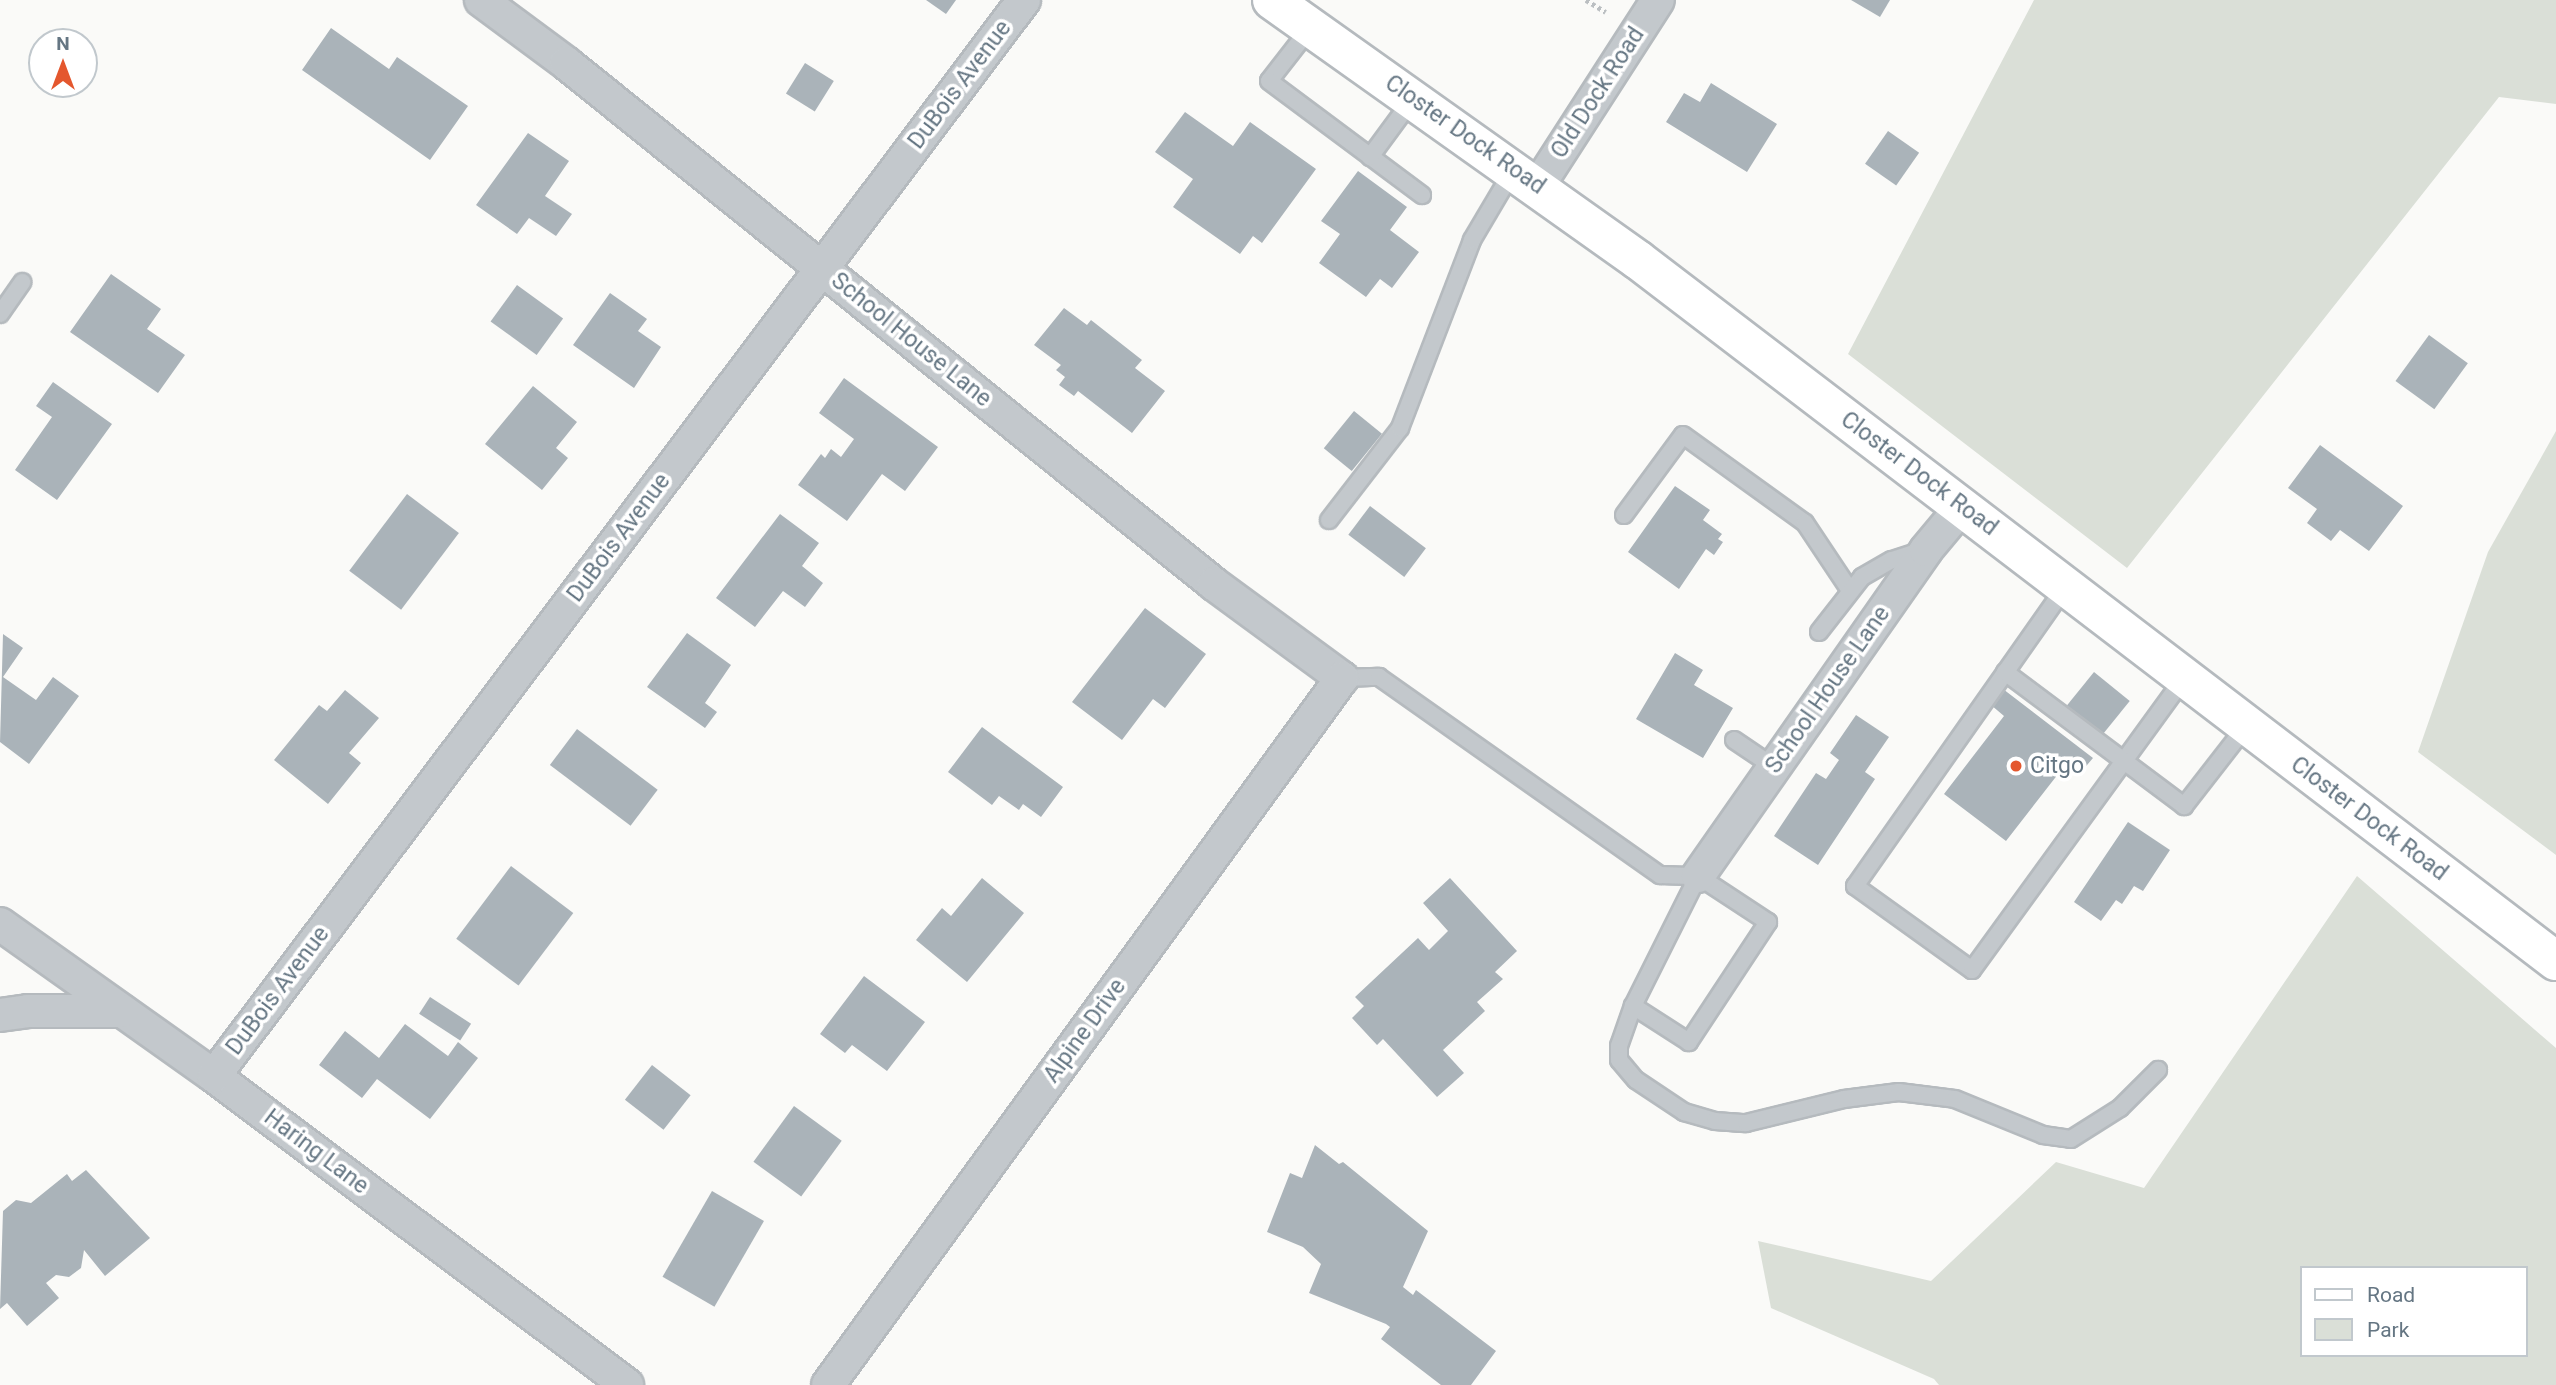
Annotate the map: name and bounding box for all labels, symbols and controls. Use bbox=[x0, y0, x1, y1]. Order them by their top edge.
street label: DuBois Avenue bbox=[903, 15, 1017, 155]
street label: Old Dock Road bbox=[1545, 22, 1651, 164]
north arrow bbox=[28, 28, 98, 98]
text: N bbox=[56, 32, 70, 55]
street label: Closter Dock Road bbox=[1380, 69, 1550, 201]
street label: School House Lane bbox=[826, 267, 996, 413]
street label: Closter Dock Road bbox=[1835, 406, 2003, 542]
street label: DuBois Avenue bbox=[562, 468, 676, 608]
street label: School House Lane bbox=[1760, 601, 1896, 779]
street label: Closter Dock Road bbox=[2285, 751, 2453, 887]
place label: Citgo bbox=[2030, 752, 2084, 780]
marker: Citgo bbox=[2008, 758, 2024, 774]
street label: DuBois Avenue bbox=[221, 921, 335, 1061]
street label: Alpine Drive bbox=[1038, 974, 1132, 1088]
street label: Haring Lane bbox=[258, 1104, 374, 1200]
legend bbox=[2300, 1266, 2528, 1357]
text: Road bbox=[2367, 1283, 2415, 1307]
text: Park bbox=[2367, 1318, 2409, 1342]

